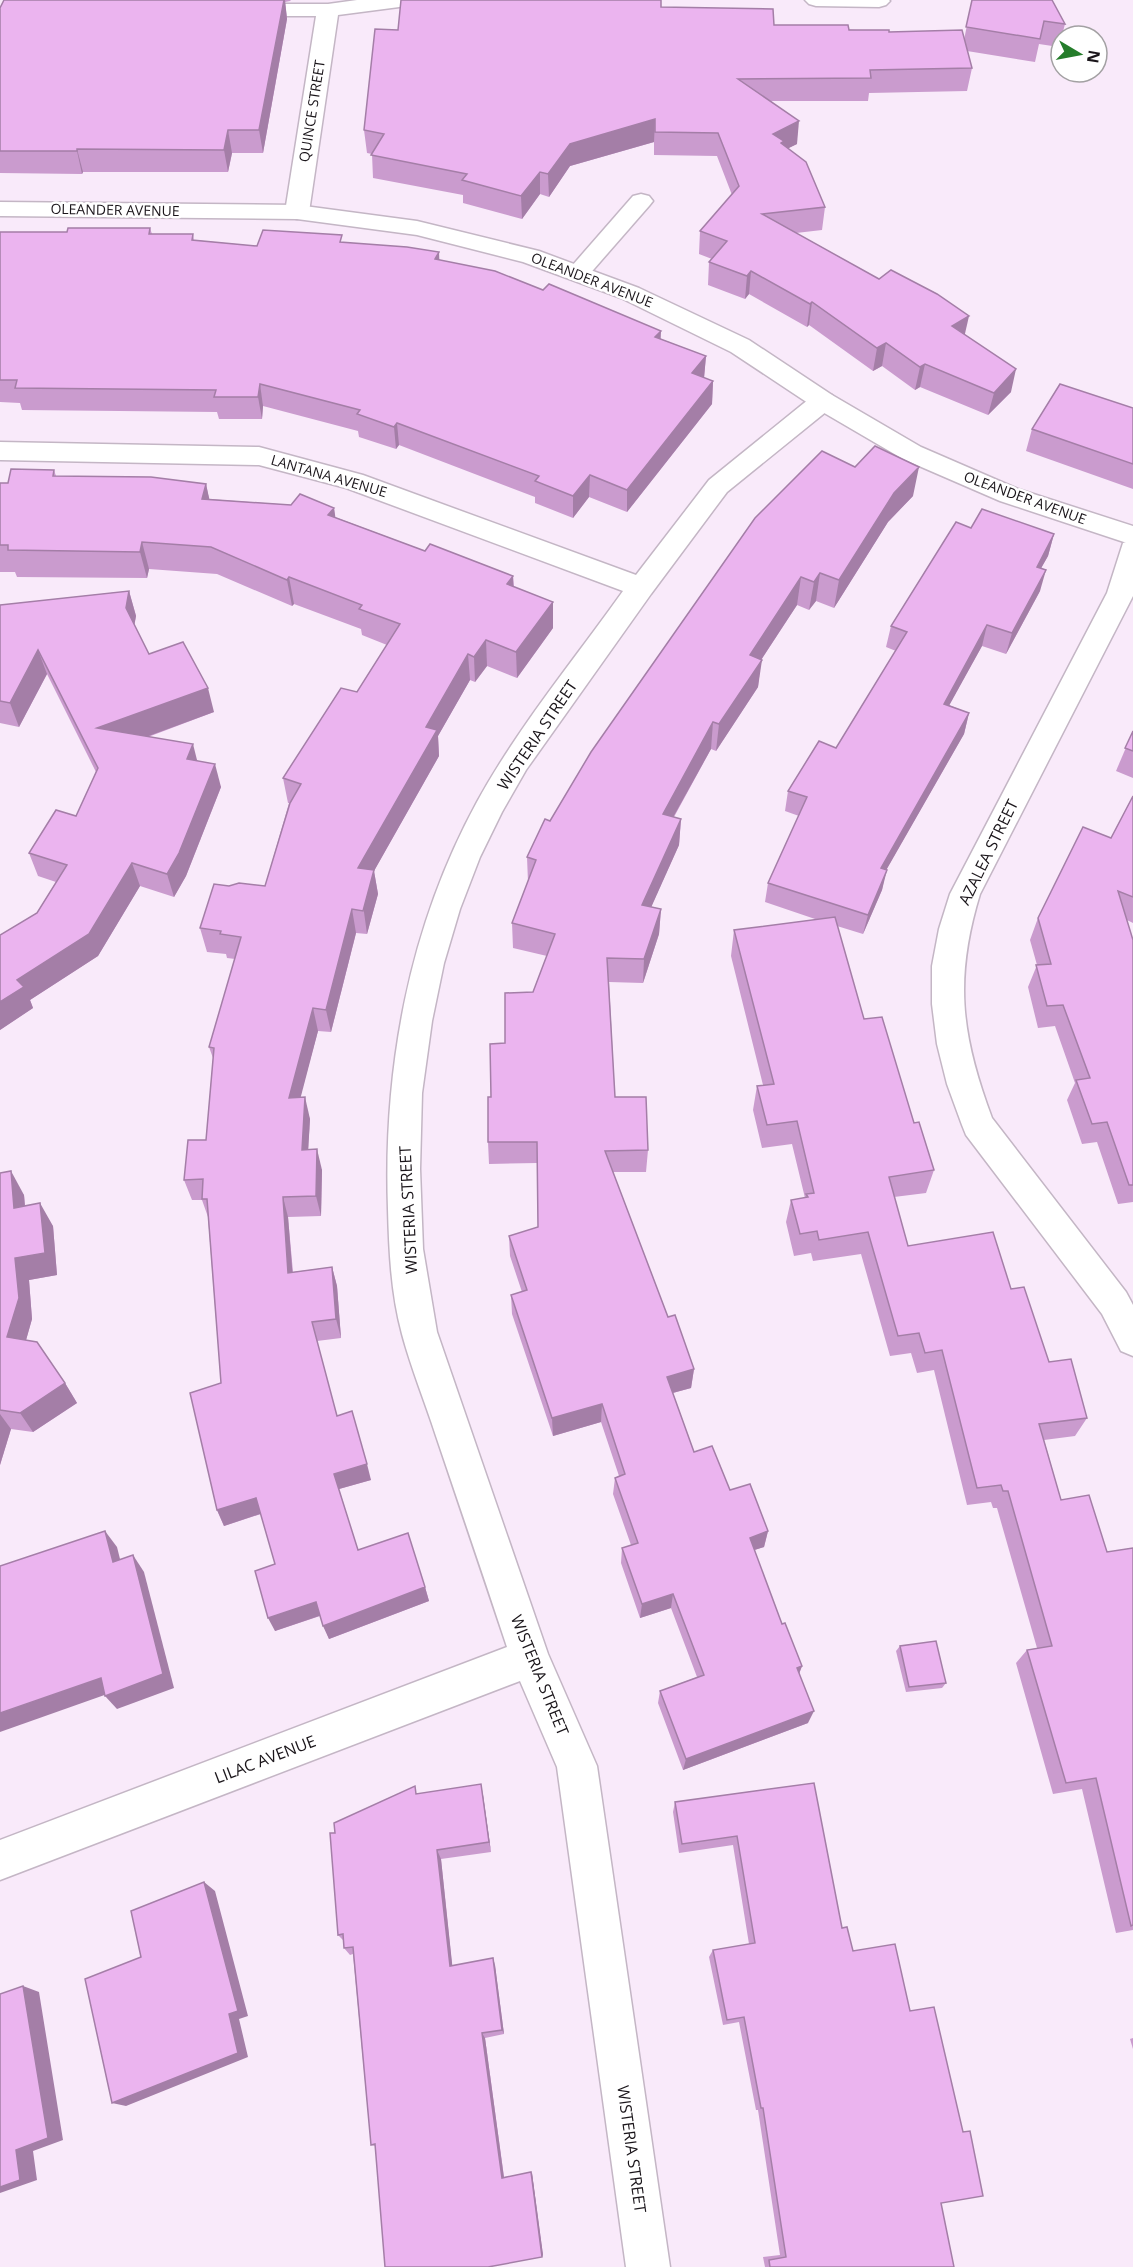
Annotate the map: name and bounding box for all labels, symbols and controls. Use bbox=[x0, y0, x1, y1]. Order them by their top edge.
north arrow bbox=[1049, 24, 1109, 84]
text: N bbox=[1082, 48, 1106, 65]
street label: QUINCE STREET bbox=[294, 58, 329, 163]
street label: OLEANDER AVENUE bbox=[50, 199, 180, 220]
street label: OLEANDER AVENUE bbox=[529, 248, 656, 312]
street label: LANTANA AVENUE bbox=[269, 450, 389, 501]
street label: OLEANDER AVENUE bbox=[961, 467, 1089, 529]
street label: WISTERIA STREET bbox=[492, 675, 582, 794]
street label: AZALEA STREET bbox=[953, 795, 1023, 908]
street label: WISTERIA STREET bbox=[394, 1145, 422, 1275]
street label: WISTERIA STREET bbox=[506, 1611, 574, 1739]
street label: LILAC AVENUE bbox=[211, 1730, 319, 1788]
street label: WISTERIA STREET bbox=[612, 2084, 652, 2214]

